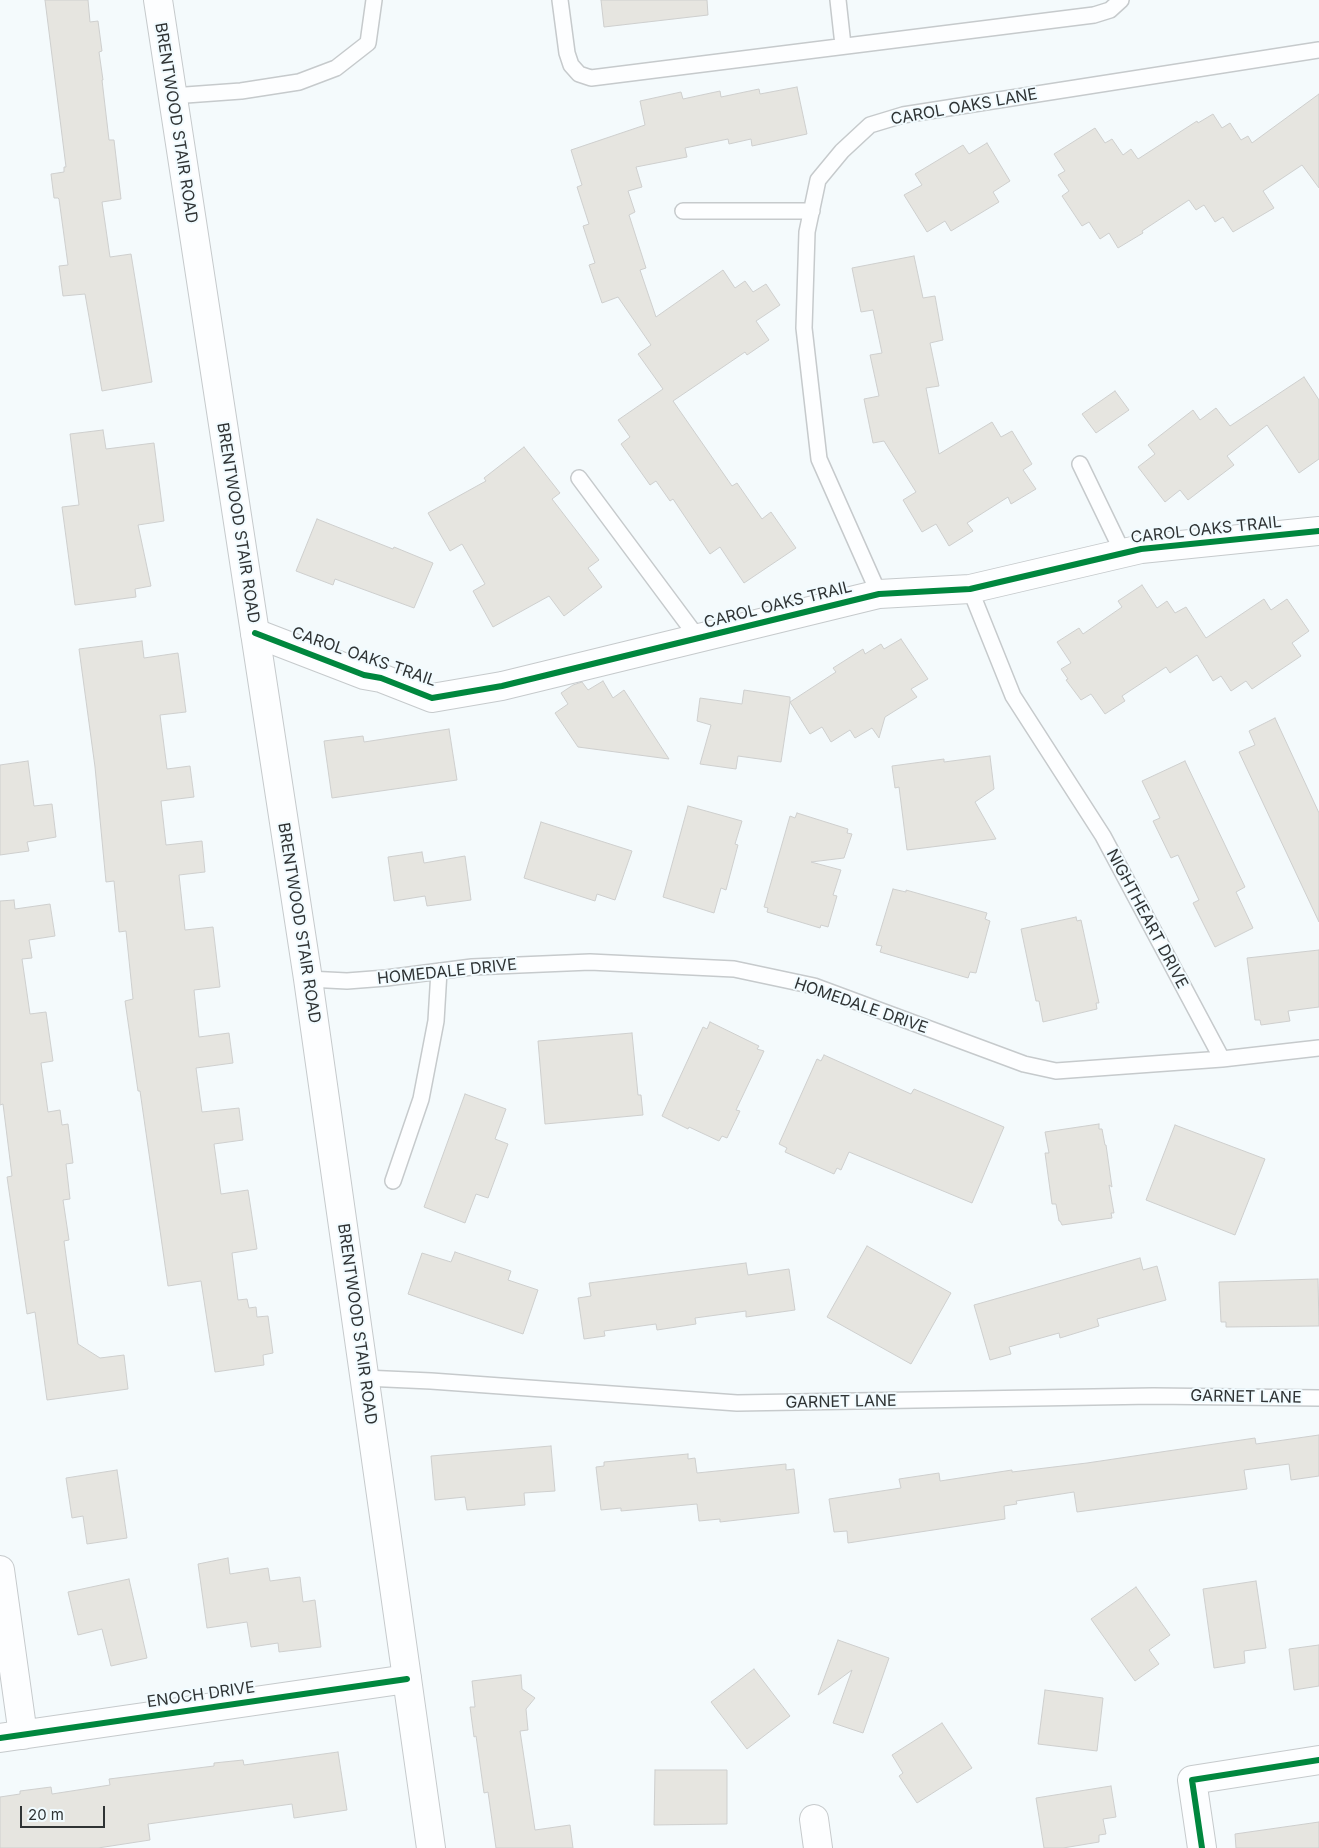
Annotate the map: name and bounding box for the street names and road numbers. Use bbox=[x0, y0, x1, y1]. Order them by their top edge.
street label: BRENTWOOD STAIR ROAD bbox=[151, 21, 201, 225]
street label: CAROL OAKS LANE bbox=[889, 85, 1039, 129]
street label: BRENTWOOD STAIR ROAD bbox=[213, 421, 263, 625]
street label: CAROL OAKS TRAIL bbox=[1130, 513, 1282, 547]
street label: CAROL OAKS TRAIL bbox=[702, 577, 854, 633]
street label: CAROL OAKS TRAIL bbox=[289, 623, 439, 691]
street label: BRENTWOOD STAIR ROAD bbox=[274, 821, 324, 1025]
street label: NIGHTHEART DRIVE bbox=[1102, 846, 1192, 992]
street label: HOMEDALE DRIVE bbox=[376, 955, 518, 989]
street label: HOMEDALE DRIVE bbox=[792, 974, 930, 1038]
street label: BRENTWOOD STAIR ROAD bbox=[333, 1222, 381, 1426]
street label: GARNET LANE bbox=[1190, 1386, 1302, 1408]
street label: GARNET LANE bbox=[785, 1391, 897, 1413]
street label: ENOCH DRIVE bbox=[146, 1678, 256, 1712]

